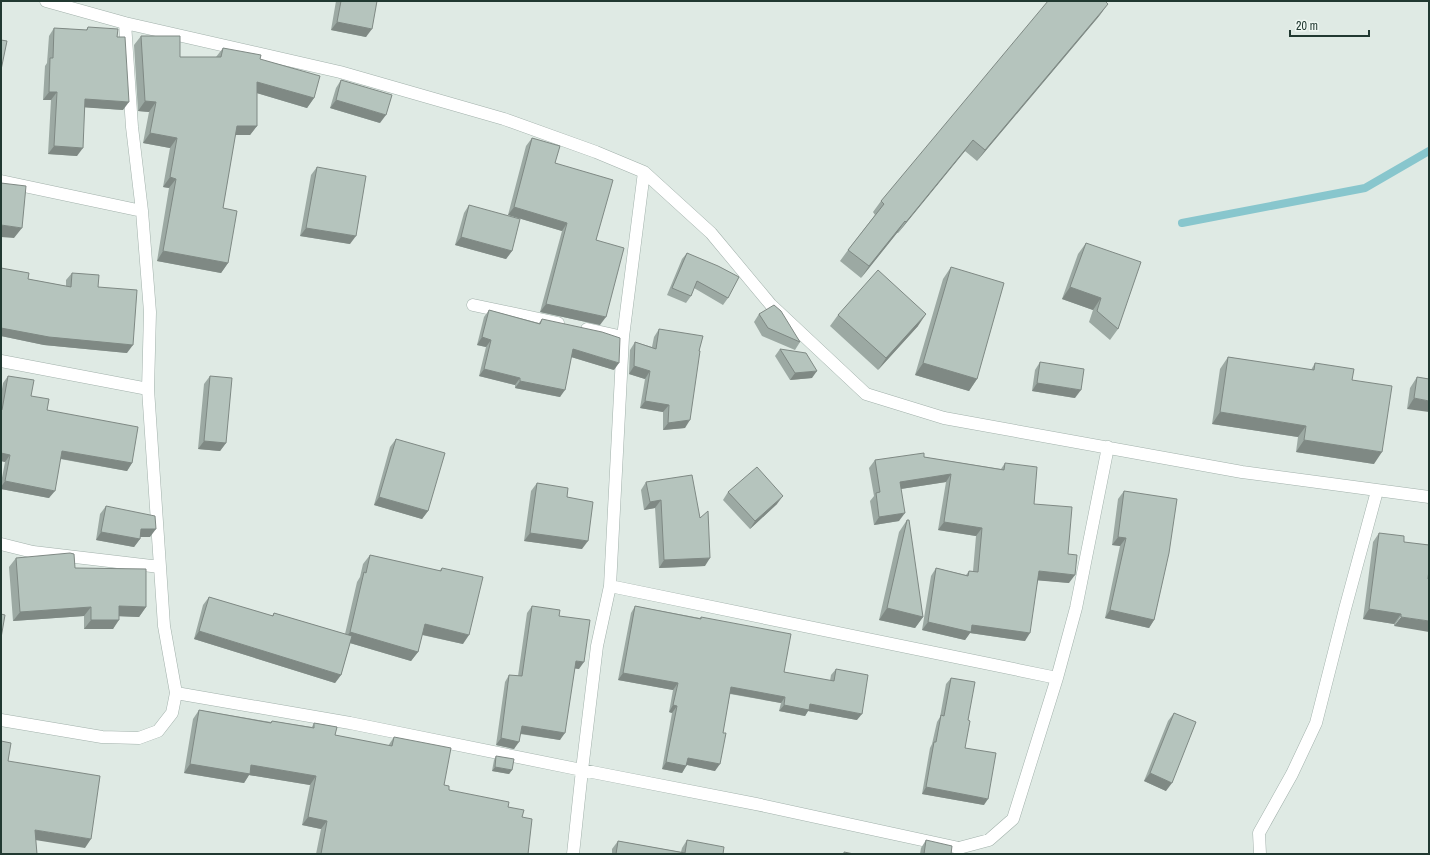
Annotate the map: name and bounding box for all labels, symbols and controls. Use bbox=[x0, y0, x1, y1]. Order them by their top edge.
scale bar bbox=[1290, 12, 1369, 38]
text: 20 m bbox=[1296, 18, 1318, 34]

